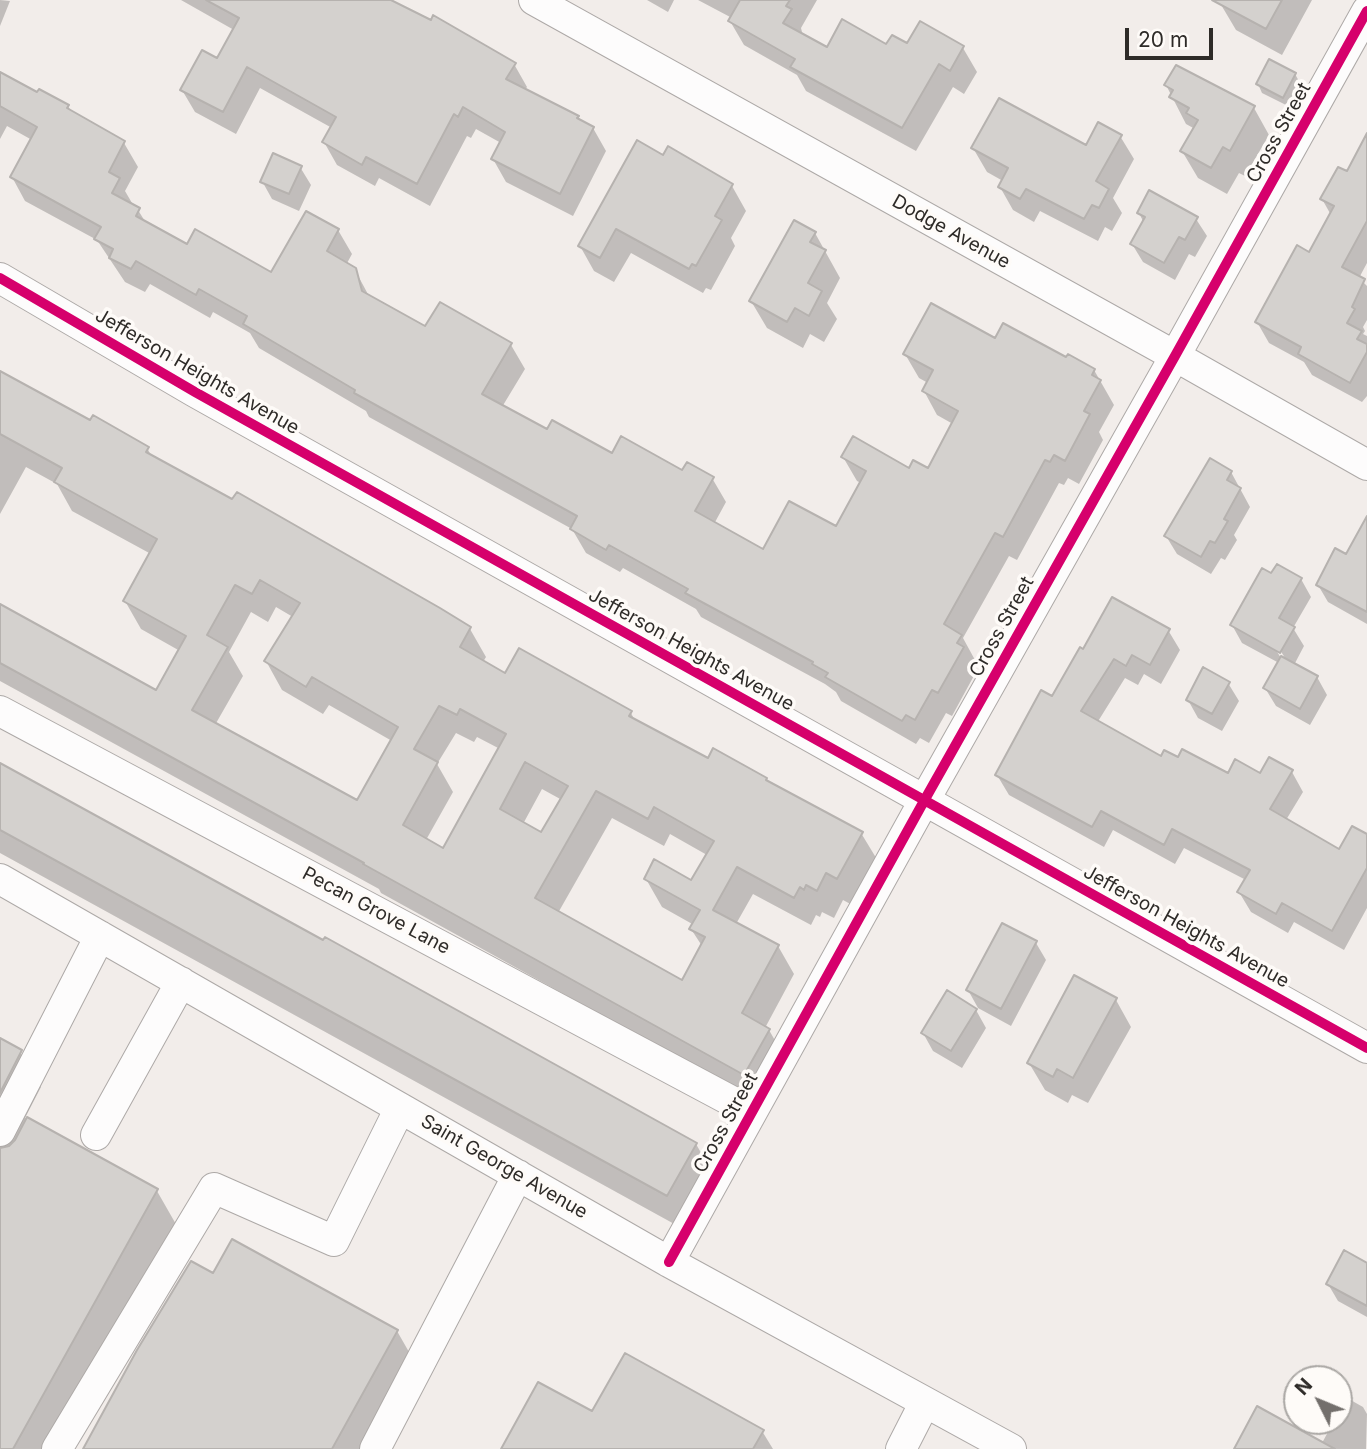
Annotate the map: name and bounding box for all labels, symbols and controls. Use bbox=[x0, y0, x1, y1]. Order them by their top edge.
scale bar bbox=[1129, 14, 1216, 58]
text: 20 m bbox=[1138, 27, 1188, 52]
street label: Cross Street bbox=[1242, 79, 1316, 187]
street label: Dodge Avenue bbox=[888, 190, 1014, 274]
street label: Jefferson Heights Avenue bbox=[91, 304, 303, 440]
street label: Cross Street bbox=[965, 573, 1039, 681]
street label: Jefferson Heights Avenue bbox=[584, 584, 798, 716]
street label: Jefferson Heights Avenue bbox=[1079, 861, 1293, 993]
street label: Pecan Grove Lane bbox=[298, 862, 454, 960]
street label: Cross Street bbox=[689, 1069, 763, 1177]
street label: Saint George Avenue bbox=[417, 1110, 591, 1224]
north arrow bbox=[1283, 1365, 1353, 1435]
text: N bbox=[1290, 1374, 1317, 1400]

